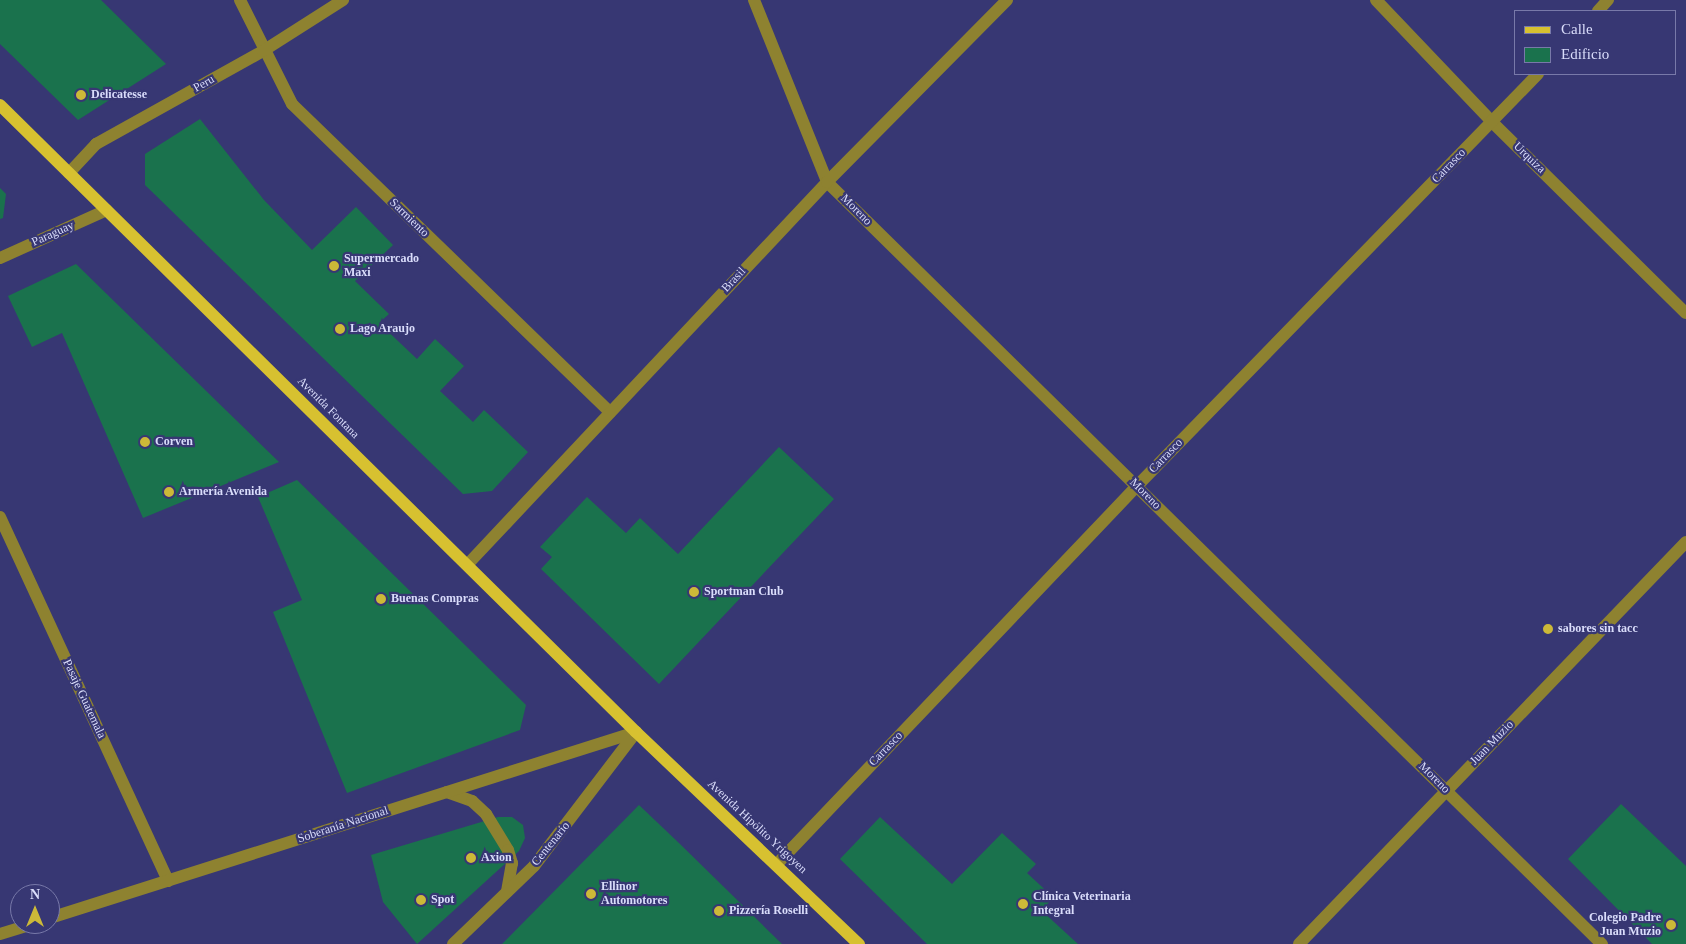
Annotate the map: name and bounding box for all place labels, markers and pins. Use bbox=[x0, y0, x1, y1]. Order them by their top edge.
place label: Delicatesse bbox=[91, 88, 147, 102]
marker: Delicatesse bbox=[75, 89, 87, 101]
place label: Supermercado Maxi bbox=[344, 252, 419, 280]
marker: Supermercado Maxi bbox=[328, 260, 340, 272]
place label: Lago Araujo bbox=[350, 322, 416, 336]
marker: Lago Araujo bbox=[334, 323, 346, 335]
place label: Corven bbox=[155, 435, 193, 449]
marker: Corven bbox=[139, 436, 151, 448]
place label: Armería Avenida bbox=[179, 485, 268, 499]
marker: Armería Avenida bbox=[163, 486, 175, 498]
place label: Sportman Club bbox=[704, 585, 784, 599]
marker: Sportman Club bbox=[688, 586, 700, 598]
place label: Buenas Compras bbox=[391, 592, 479, 606]
marker: Buenas Compras bbox=[375, 593, 387, 605]
place label: sabores sin tacc bbox=[1558, 622, 1638, 636]
marker: sabores sin tacc bbox=[1542, 623, 1554, 635]
place label: Axion bbox=[481, 851, 512, 865]
marker: Axion bbox=[465, 852, 477, 864]
place label: Ellinor Automotores bbox=[601, 880, 667, 908]
marker: Ellinor Automotores bbox=[585, 888, 597, 900]
place label: Clínica Veterinaria Integral bbox=[1033, 890, 1131, 918]
place label: Spot bbox=[431, 893, 454, 907]
marker: Spot bbox=[415, 894, 427, 906]
marker: Clínica Veterinaria Integral bbox=[1017, 898, 1029, 910]
place label: Pizzería Roselli bbox=[729, 904, 808, 918]
marker: Pizzería Roselli bbox=[713, 905, 725, 917]
place label: Colegio Padre Juan Muzio bbox=[1589, 911, 1661, 939]
marker: Colegio Padre Juan Muzio bbox=[1665, 919, 1677, 931]

